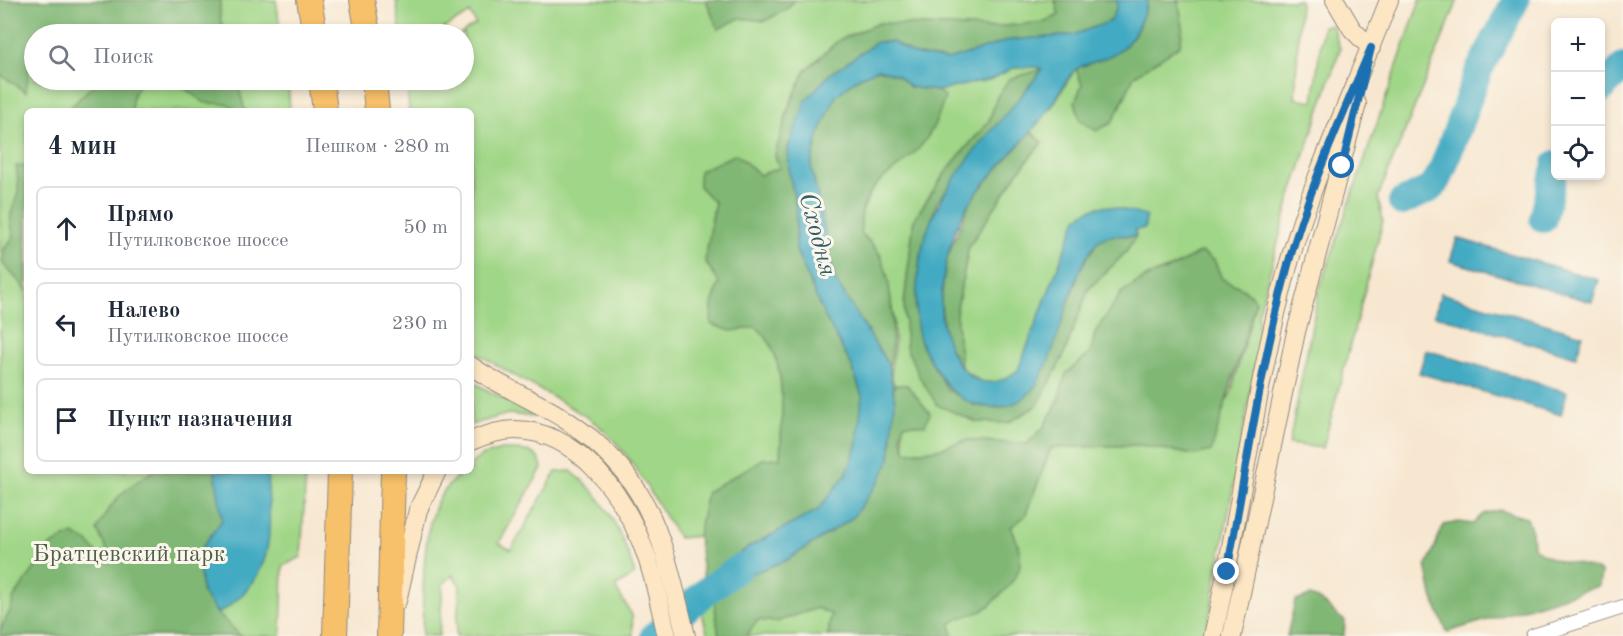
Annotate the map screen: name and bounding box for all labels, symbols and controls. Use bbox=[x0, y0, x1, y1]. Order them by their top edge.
map controls bbox=[1551, 18, 1605, 180]
button: + bbox=[1551, 18, 1605, 72]
search box bbox=[24, 24, 474, 90]
icon: search bbox=[45, 41, 78, 74]
text: Поиск bbox=[93, 46, 154, 68]
button: − bbox=[1551, 72, 1605, 126]
button: locate bbox=[1551, 126, 1605, 180]
text: 4 мин bbox=[48, 134, 117, 160]
text: Пешком · 280 m bbox=[305, 137, 450, 157]
route start bbox=[1328, 152, 1354, 178]
water label: Сходня bbox=[793, 190, 841, 279]
text: Прямо bbox=[107, 204, 174, 226]
icon: ahead bbox=[50, 212, 83, 245]
text: 50 m bbox=[403, 218, 448, 238]
text: Путилковское шоссе bbox=[107, 231, 288, 251]
text: Налево bbox=[107, 300, 180, 322]
icon: left bbox=[50, 308, 83, 341]
text: 230 m bbox=[392, 314, 448, 334]
text: Путилковское шоссе bbox=[107, 327, 288, 347]
icon: arrive bbox=[50, 404, 83, 437]
text: Пункт назначения bbox=[107, 409, 293, 431]
park label: Братцевский парк bbox=[33, 543, 225, 567]
route end bbox=[1213, 558, 1239, 584]

